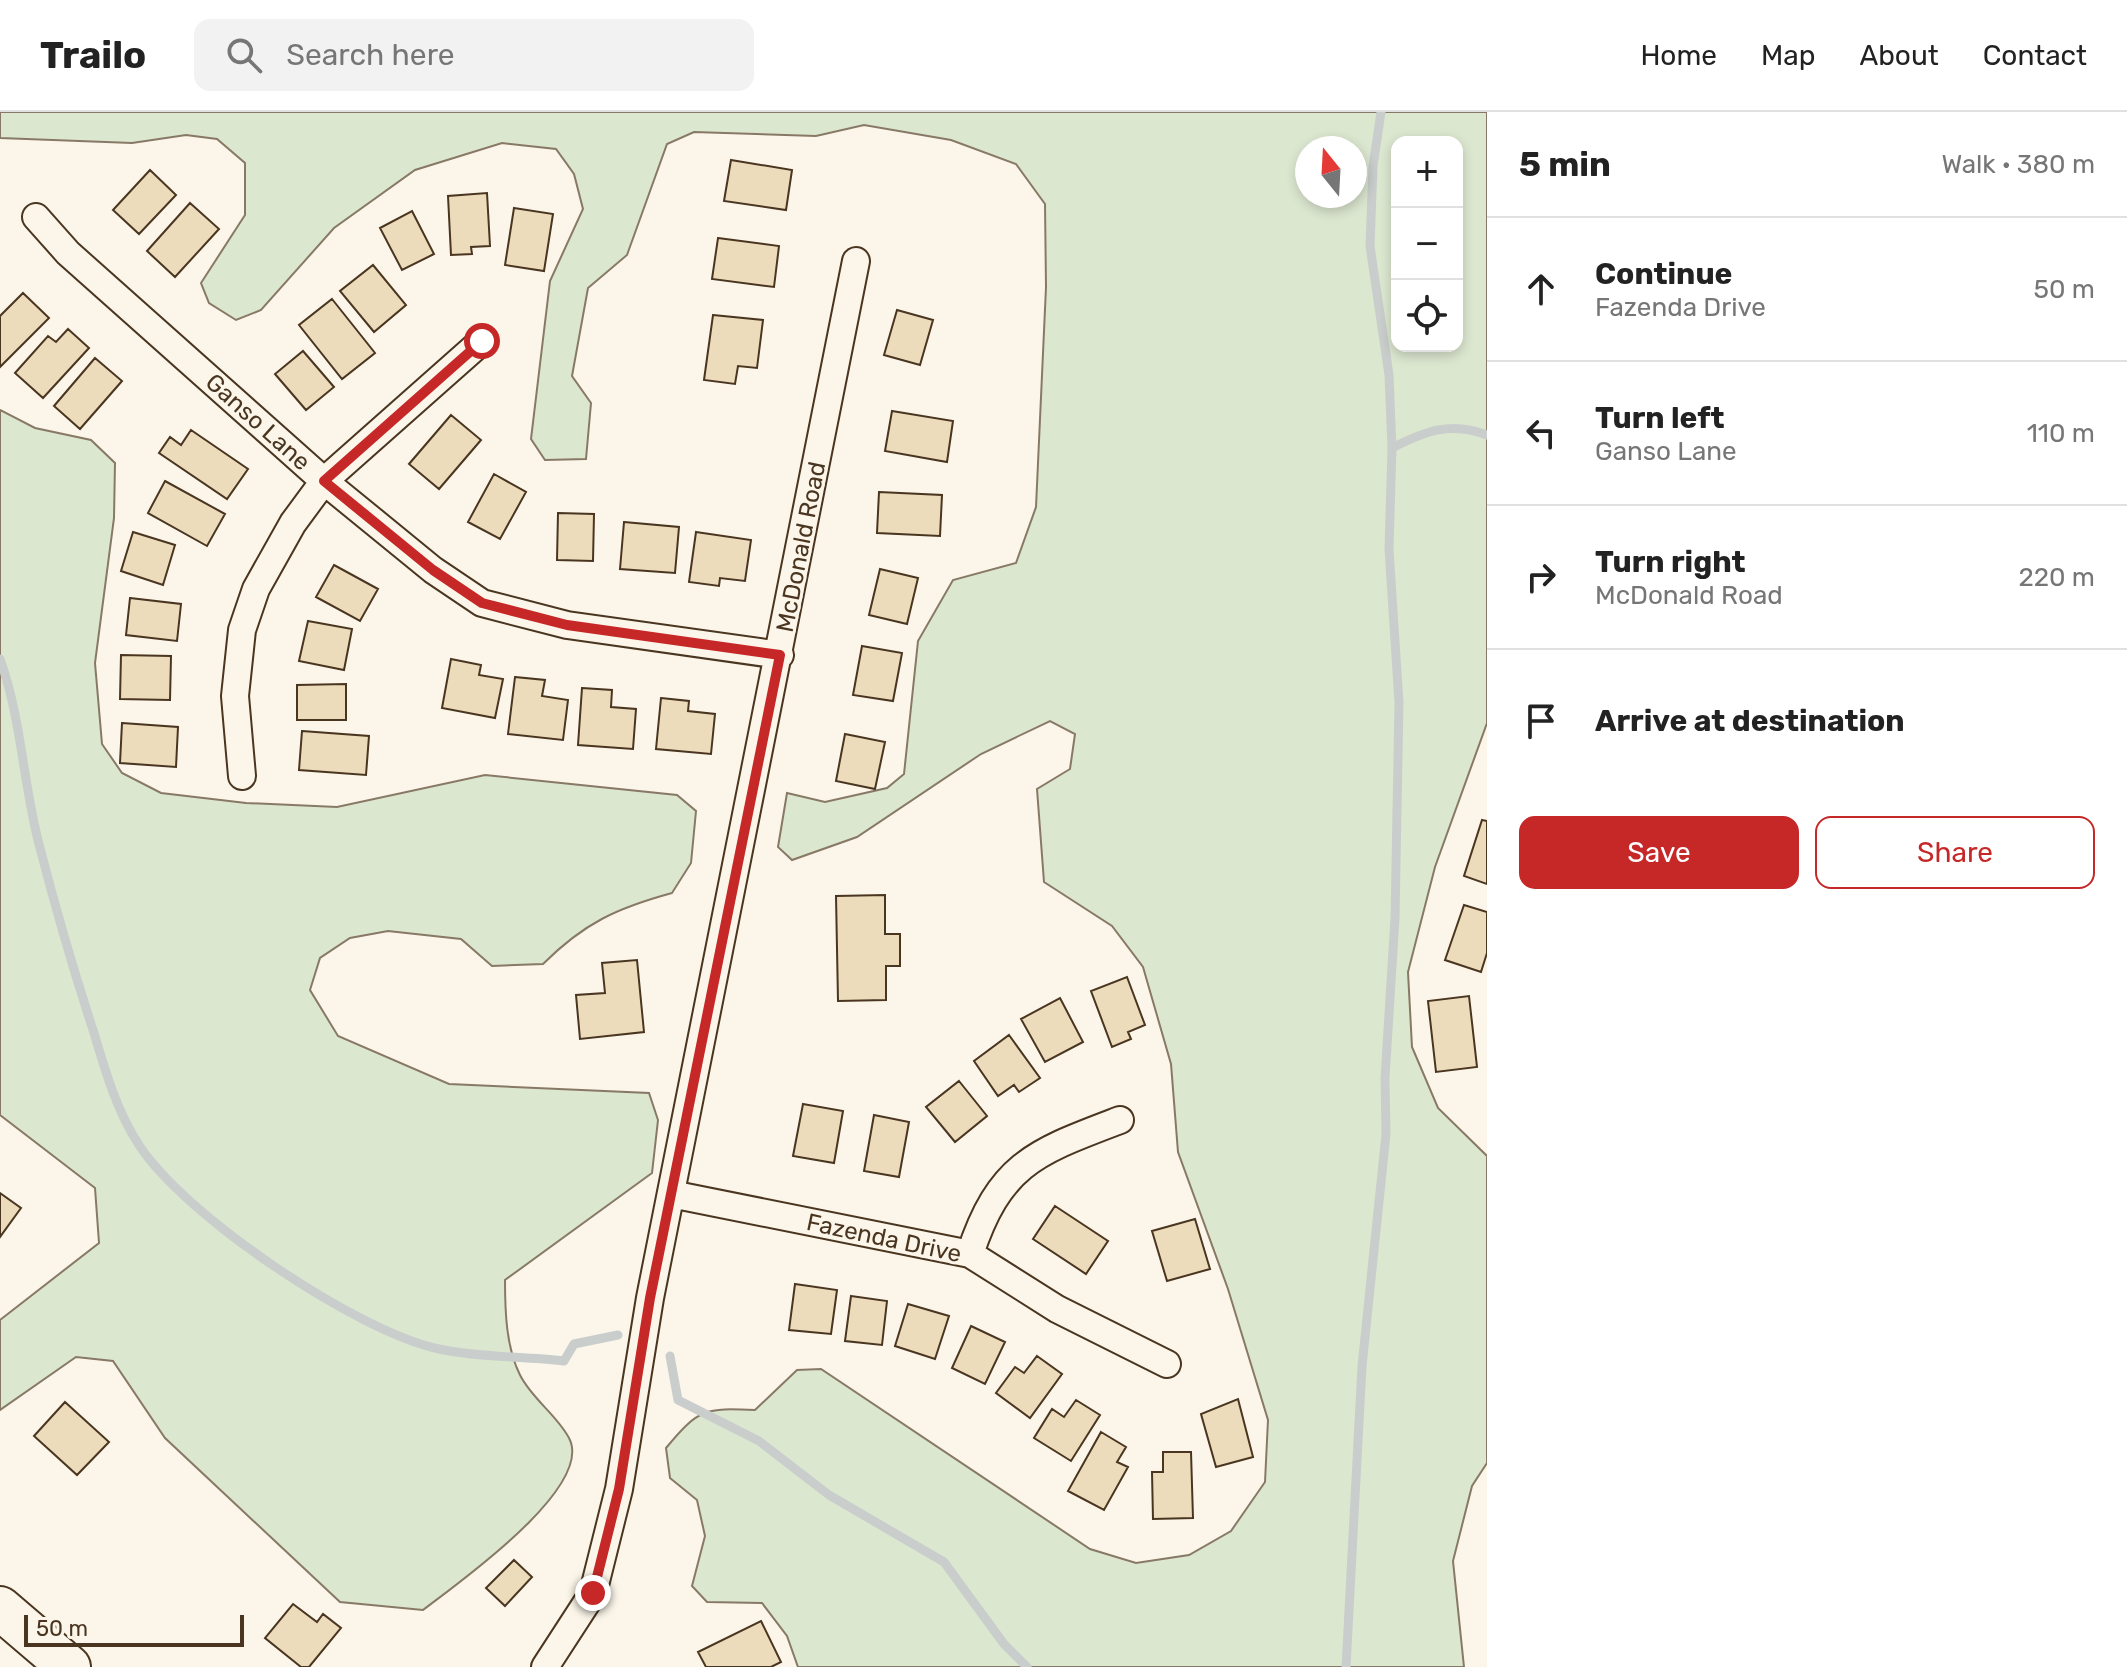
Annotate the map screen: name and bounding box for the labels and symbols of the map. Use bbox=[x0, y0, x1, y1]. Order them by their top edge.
north arrow bbox=[1295, 136, 1367, 208]
route start bbox=[464, 323, 500, 359]
street label: Ganso Lane bbox=[200, 368, 316, 476]
street label: McDonald Road bbox=[771, 459, 831, 635]
street label: Fazenda Drive bbox=[804, 1208, 964, 1268]
route end bbox=[575, 1575, 611, 1611]
scale bar bbox=[24, 1611, 244, 1647]

